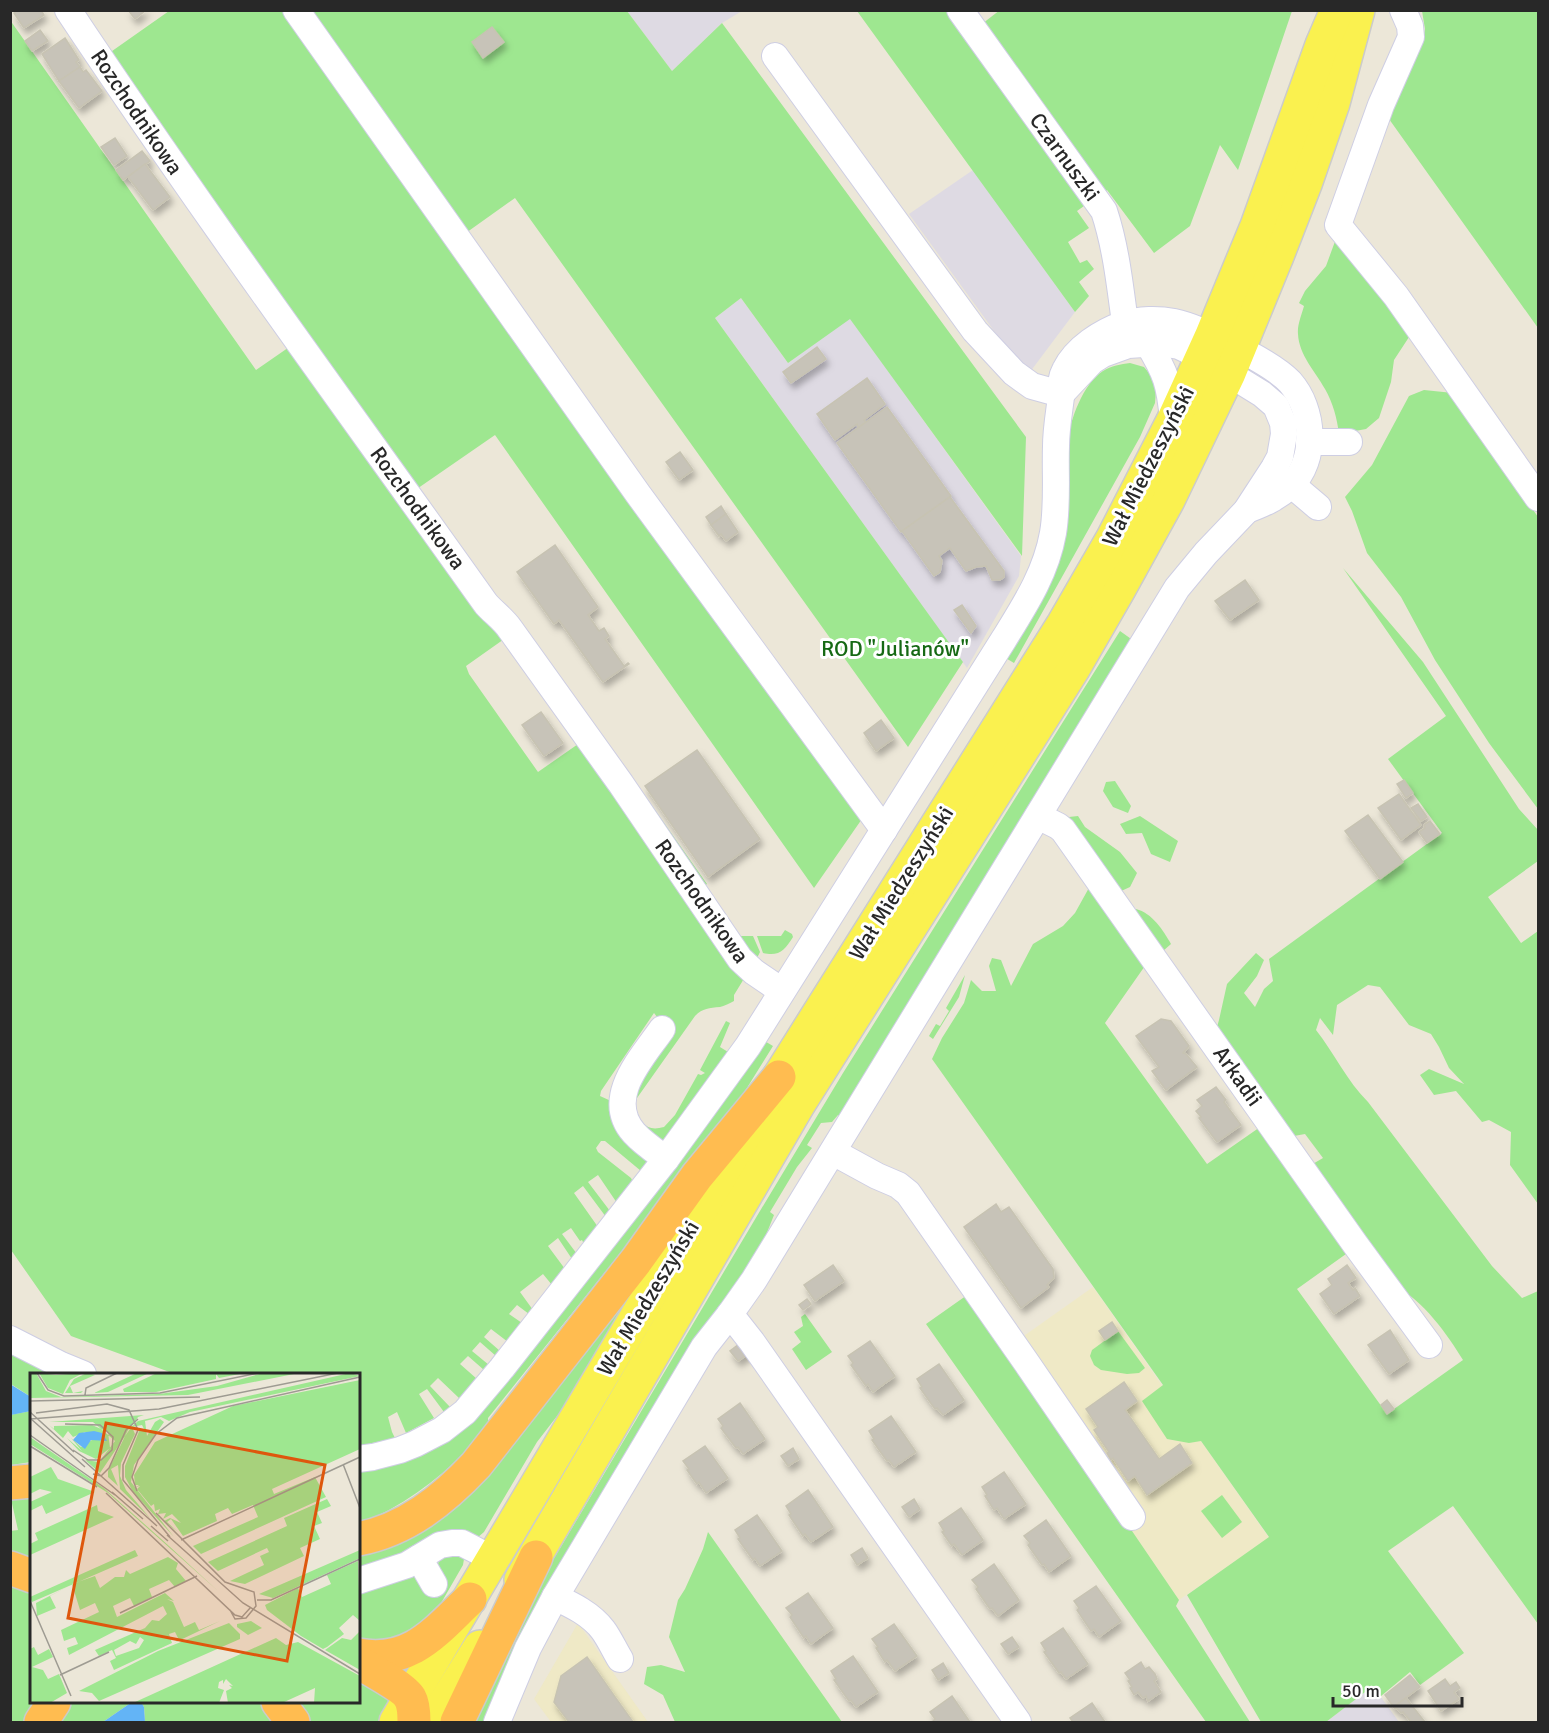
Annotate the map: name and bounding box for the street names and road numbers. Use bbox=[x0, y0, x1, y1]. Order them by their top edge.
street label: Rozchodnikowa bbox=[85, 44, 189, 180]
street label: Czarnuszki bbox=[1024, 108, 1106, 206]
street label: Wał Miedzeszyński bbox=[1096, 381, 1200, 551]
street label: Rozchodnikowa bbox=[364, 441, 472, 575]
street label: Wał Miedzeszyński bbox=[843, 801, 959, 965]
street label: Rozchodnikowa bbox=[649, 834, 755, 968]
street label: Arkadii bbox=[1208, 1041, 1268, 1111]
street label: Wał Miedzeszyński bbox=[591, 1215, 705, 1381]

